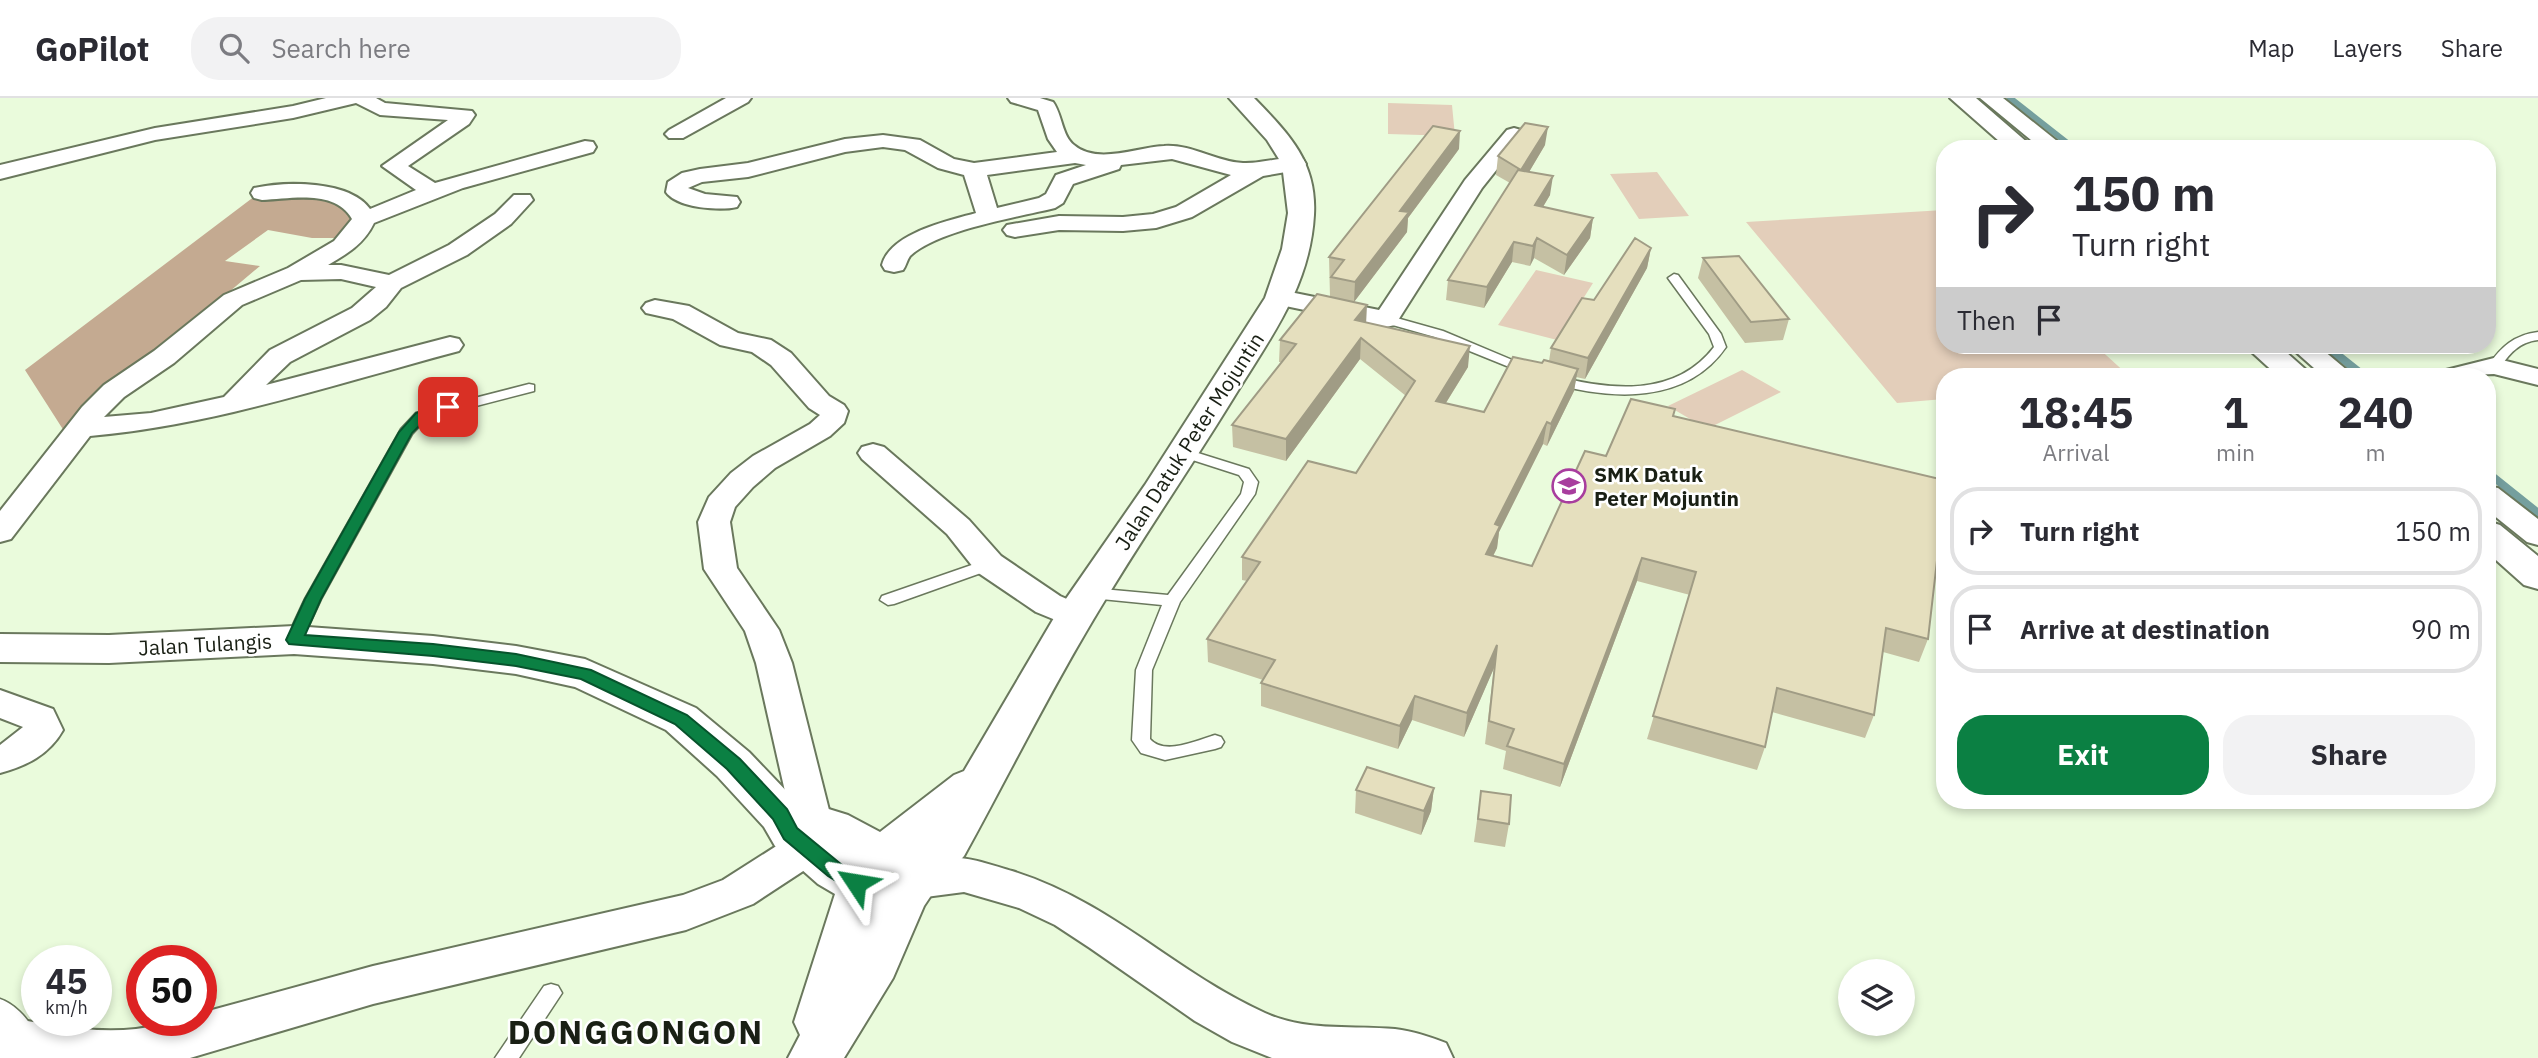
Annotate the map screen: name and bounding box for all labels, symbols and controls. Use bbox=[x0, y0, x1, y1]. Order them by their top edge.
search box bbox=[191, 17, 681, 80]
text: GoPilot bbox=[35, 27, 149, 70]
icon: search bbox=[215, 29, 253, 67]
text: Search here bbox=[271, 31, 411, 65]
text: Map bbox=[2248, 32, 2295, 64]
text: Layers bbox=[2333, 32, 2403, 64]
text: Share bbox=[2441, 32, 2503, 64]
text: 150 m bbox=[2072, 161, 2216, 224]
icon: right bbox=[1957, 168, 2048, 259]
text: Turn right bbox=[2072, 223, 2210, 265]
icon: arrive bbox=[2030, 301, 2068, 339]
text: Then bbox=[1957, 303, 2016, 337]
street label: Jalan Datuk Peter Mojuntin bbox=[1108, 327, 1270, 555]
pin bbox=[418, 377, 478, 437]
text: 18:45 bbox=[2019, 385, 2133, 440]
text: 1 bbox=[2223, 385, 2248, 440]
text: 240 bbox=[2338, 385, 2413, 440]
icon: arrive bbox=[429, 388, 467, 426]
text: Arrival bbox=[2043, 437, 2110, 467]
text: min bbox=[2216, 437, 2255, 467]
text: m bbox=[2365, 437, 2386, 467]
place label: SMK Datuk Peter Mojuntin bbox=[1594, 460, 1739, 512]
school or university icon: SMK Datuk Peter Mojuntin bbox=[1550, 467, 1588, 505]
icon: right bbox=[1961, 512, 1999, 550]
text: Turn right bbox=[2020, 514, 2139, 548]
text: 150 m bbox=[2395, 514, 2471, 548]
icon: arrive bbox=[1961, 610, 1999, 648]
text: Arrive at destination bbox=[2020, 612, 2270, 646]
text: 90 m bbox=[2411, 612, 2471, 646]
street label: Jalan Tulangis bbox=[137, 627, 273, 661]
button: Exit bbox=[1957, 715, 2209, 795]
button: Share bbox=[2223, 715, 2475, 795]
position arrow bbox=[819, 846, 893, 920]
speed limit sign: 50 bbox=[126, 945, 217, 1036]
text: 45 bbox=[45, 958, 88, 1004]
map controls bbox=[1838, 959, 1915, 1036]
button: layers bbox=[1838, 959, 1915, 1036]
text: km/h bbox=[45, 996, 88, 1019]
district label: DONGGONGON bbox=[508, 1010, 764, 1053]

